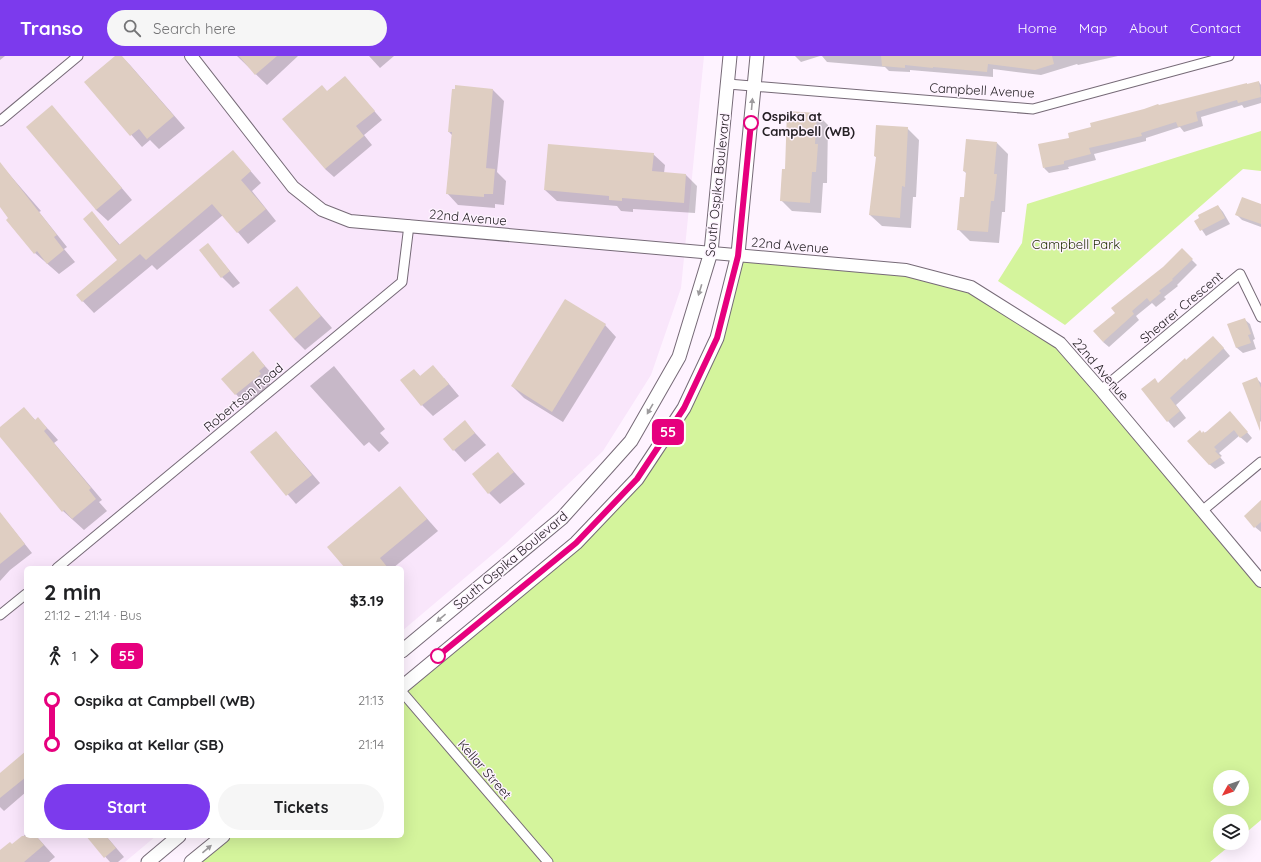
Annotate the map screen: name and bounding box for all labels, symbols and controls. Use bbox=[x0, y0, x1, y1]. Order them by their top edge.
search box bbox=[107, 10, 387, 46]
text: Transo bbox=[20, 16, 83, 40]
icon: search bbox=[121, 17, 143, 39]
text: Search here bbox=[153, 19, 236, 38]
text: Home bbox=[1018, 19, 1057, 37]
text: Map bbox=[1079, 19, 1107, 37]
text: About bbox=[1129, 19, 1168, 37]
text: Contact bbox=[1190, 19, 1241, 37]
street label: Campbell Avenue bbox=[929, 79, 1035, 101]
one-way arrow bbox=[749, 98, 756, 110]
place label: Ospika at Campbell (WB) bbox=[762, 108, 855, 139]
street label: South Ospika Boulevard bbox=[702, 113, 732, 257]
marker: Ospika at Campbell (WB) bbox=[743, 115, 759, 131]
street label: 22nd Avenue bbox=[429, 206, 507, 228]
street label: 22nd Avenue bbox=[751, 234, 829, 256]
park label: Campbell Park bbox=[1032, 236, 1120, 252]
street label: Shearer Crescent bbox=[1136, 268, 1226, 346]
one-way arrow bbox=[697, 284, 703, 296]
street label: 22nd Avenue bbox=[1069, 334, 1133, 404]
street label: Robertson Road bbox=[200, 359, 286, 435]
one-way arrow bbox=[646, 403, 653, 415]
line badge: 55 bbox=[650, 419, 686, 445]
text: 55 bbox=[660, 423, 676, 441]
street label: South Ospika Boulevard bbox=[450, 508, 570, 612]
text: 2 min bbox=[44, 578, 101, 606]
text: $3.19 bbox=[350, 591, 384, 610]
text: 21:12 – 21:14 · Bus bbox=[44, 607, 142, 623]
one-way arrow bbox=[436, 614, 446, 623]
icon: walk bbox=[44, 645, 66, 667]
icon: forward bbox=[83, 645, 105, 667]
text: 55 bbox=[119, 647, 135, 665]
text: 1 bbox=[72, 648, 77, 664]
unlabelled marker bbox=[430, 648, 446, 664]
text: Ospika at Campbell (WB) bbox=[74, 691, 255, 710]
text: 21:13 bbox=[358, 692, 384, 708]
text: Ospika at Kellar (SB) bbox=[74, 735, 224, 754]
text: 21:14 bbox=[358, 736, 384, 752]
street label: Kellar Street bbox=[455, 736, 515, 802]
north arrow bbox=[1213, 770, 1249, 806]
map controls bbox=[1213, 770, 1249, 850]
button: Start bbox=[44, 784, 210, 830]
button: Tickets bbox=[218, 784, 384, 830]
button: layers bbox=[1213, 814, 1249, 850]
one-way arrow bbox=[202, 845, 212, 853]

